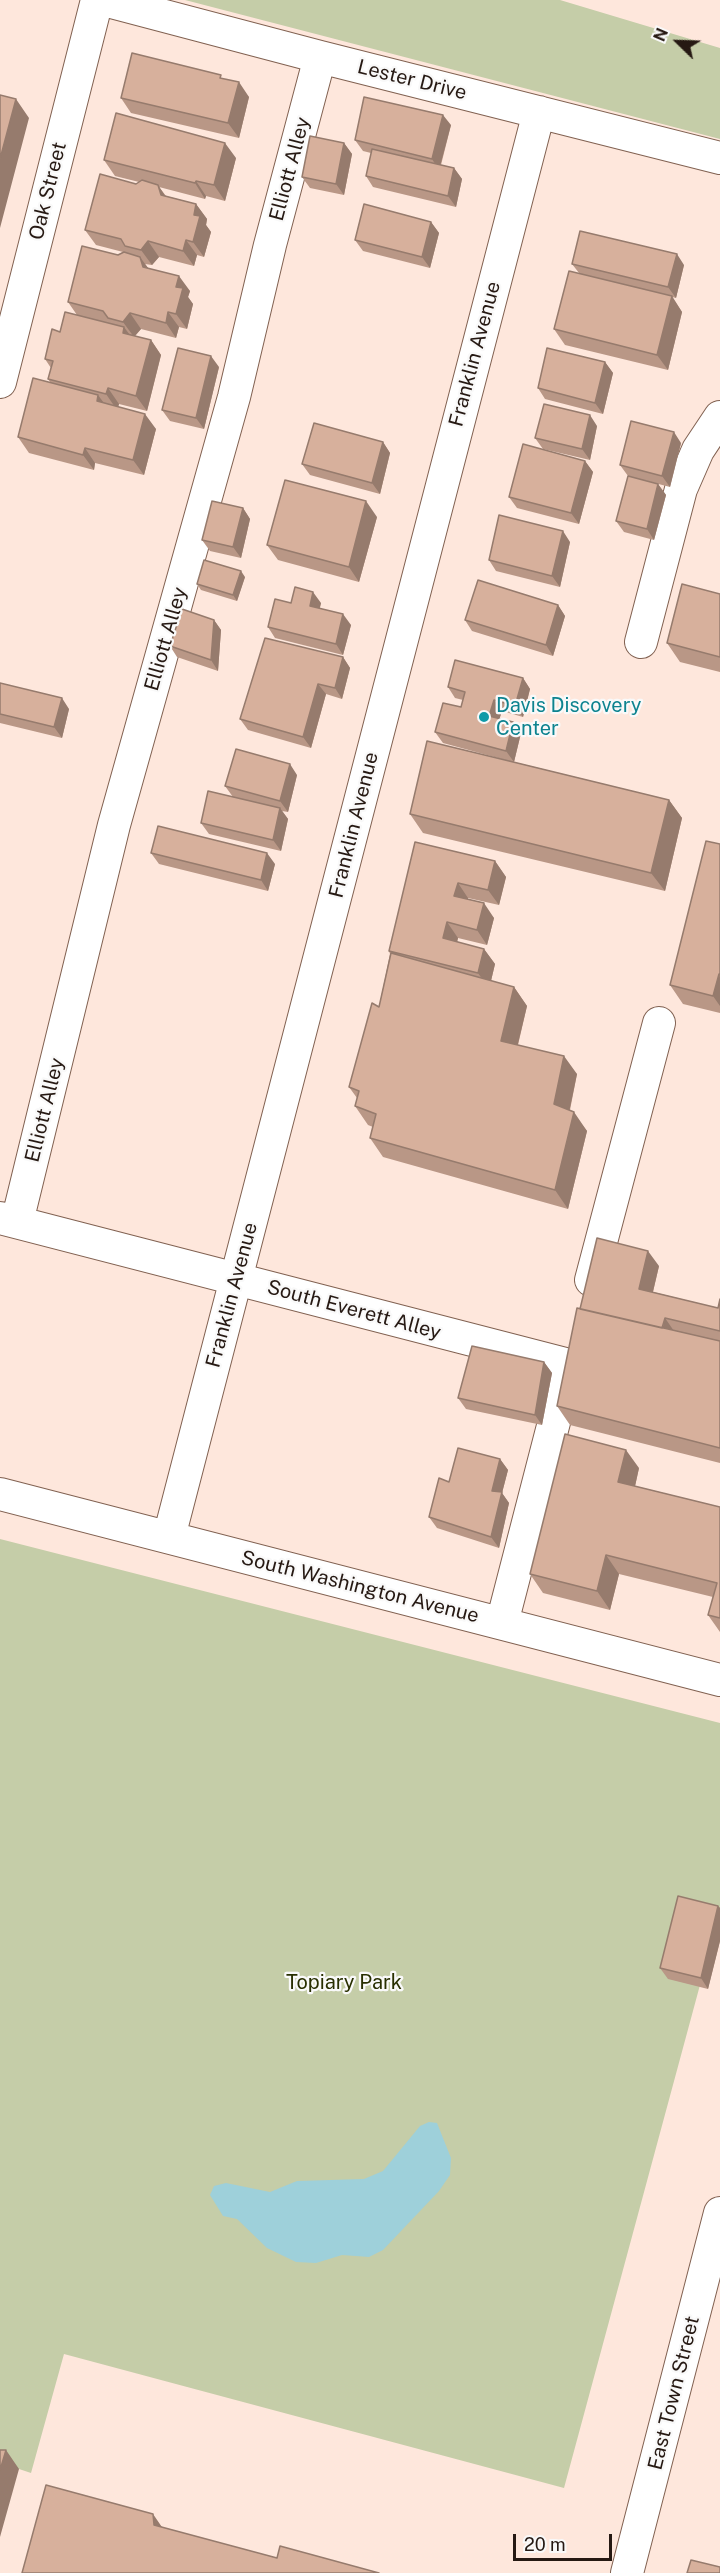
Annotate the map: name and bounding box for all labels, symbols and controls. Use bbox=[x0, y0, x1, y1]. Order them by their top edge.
north arrow bbox=[648, 12, 708, 72]
text: N bbox=[650, 25, 672, 44]
street label: Lester Drive bbox=[355, 55, 469, 105]
street label: Elliott Alley bbox=[265, 114, 315, 224]
street label: Oak Street bbox=[24, 140, 72, 242]
street label: Franklin Avenue bbox=[444, 279, 506, 429]
street label: Elliott Alley bbox=[140, 585, 192, 693]
place label: Davis Discovery Center bbox=[496, 694, 641, 741]
marker: Davis Discovery Center bbox=[477, 710, 491, 724]
street label: Franklin Avenue bbox=[324, 750, 384, 900]
street label: Elliott Alley bbox=[20, 1055, 70, 1165]
street label: Franklin Avenue bbox=[201, 1220, 263, 1370]
street label: South Everett Alley bbox=[264, 1275, 444, 1345]
street label: South Washington Avenue bbox=[239, 1546, 481, 1628]
park label: Topiary Park bbox=[286, 1971, 402, 1995]
street label: East Town Street bbox=[643, 2314, 705, 2472]
scale bar bbox=[516, 2522, 615, 2560]
text: 20 m bbox=[524, 2534, 566, 2555]

